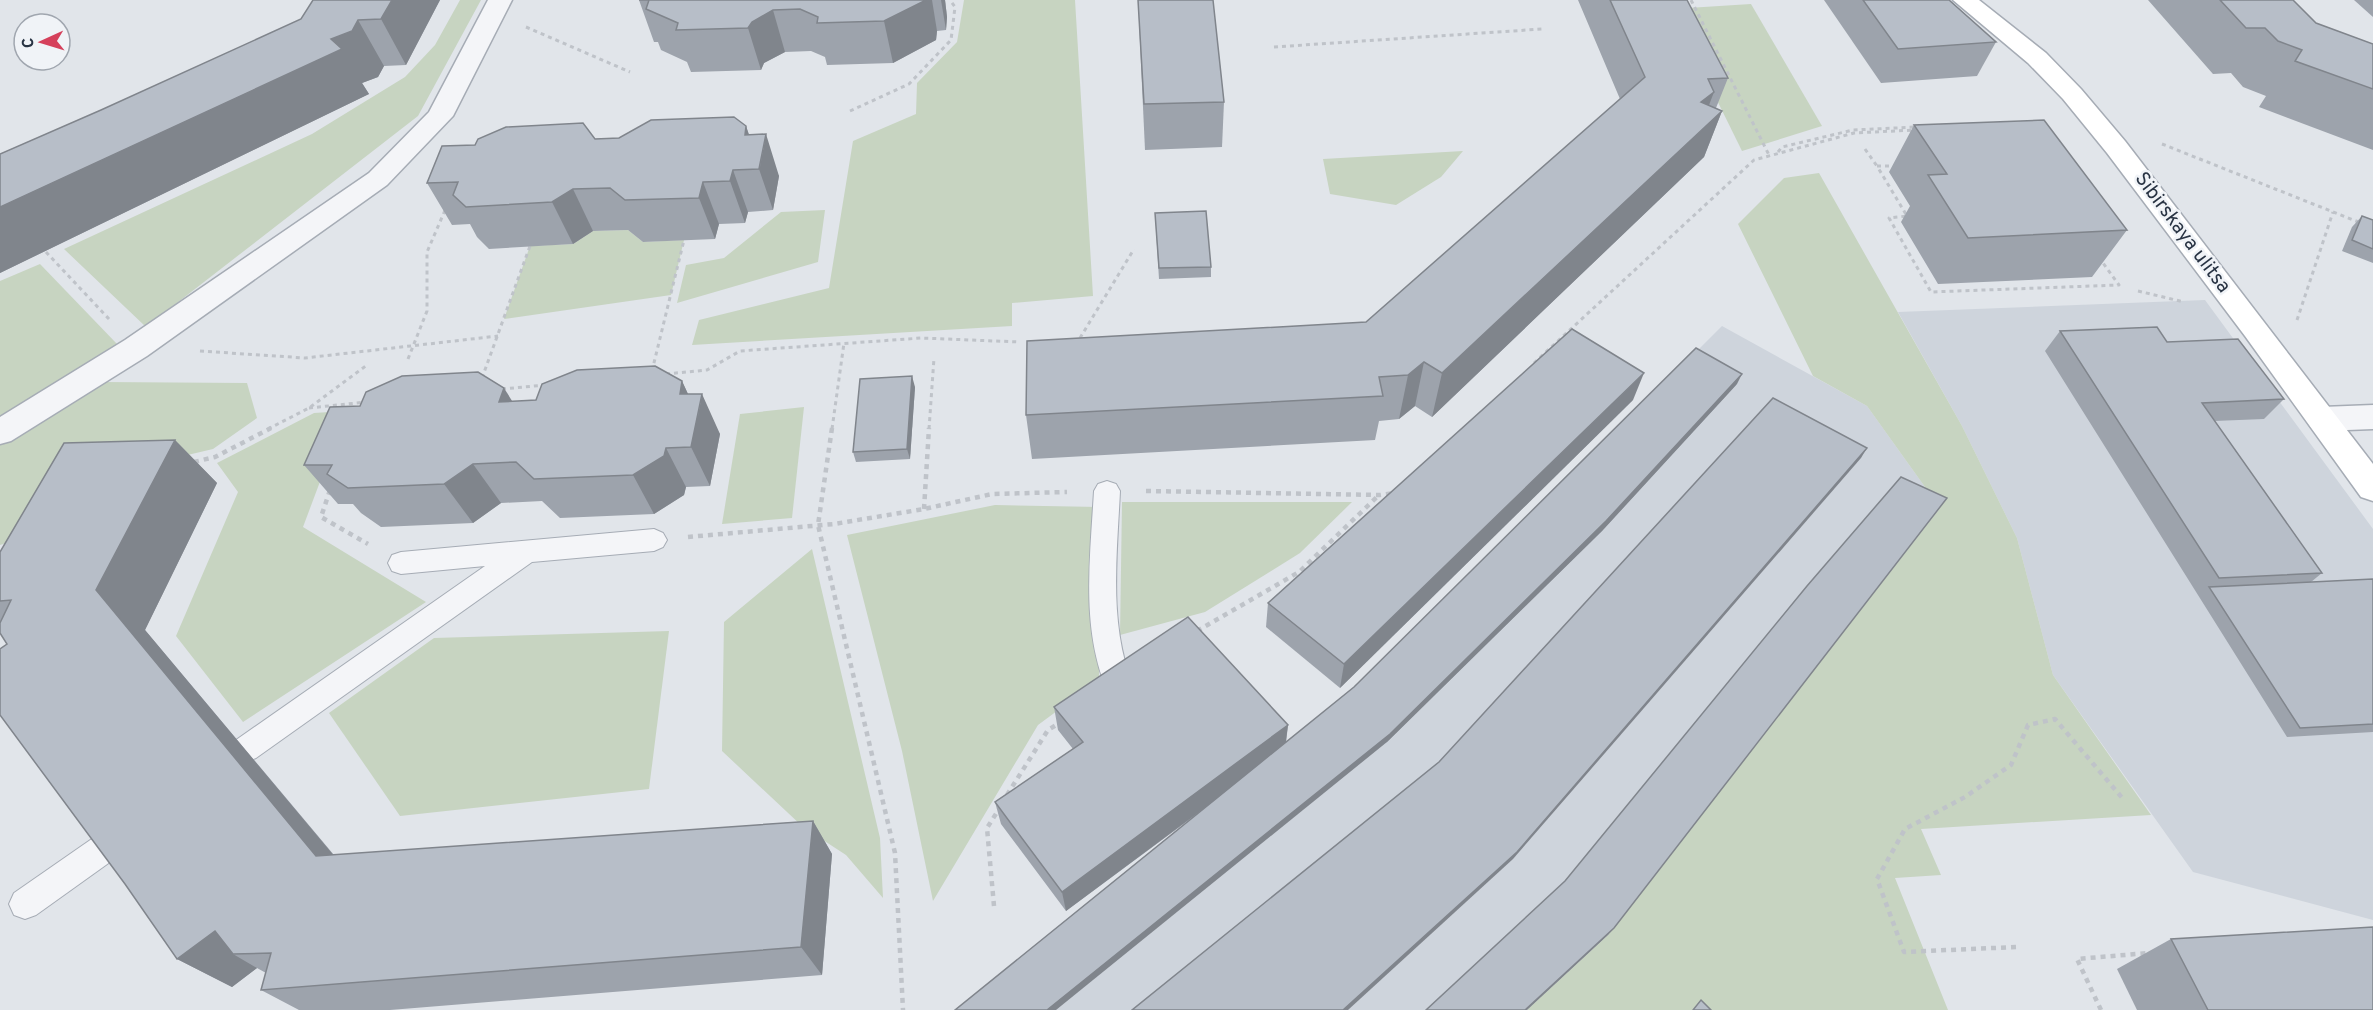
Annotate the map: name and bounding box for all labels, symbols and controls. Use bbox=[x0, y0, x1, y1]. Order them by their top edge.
north arrow bbox=[12, 12, 72, 72]
text: С bbox=[19, 37, 39, 49]
street label: Sibirskaya ulitsa bbox=[2128, 167, 2236, 299]

